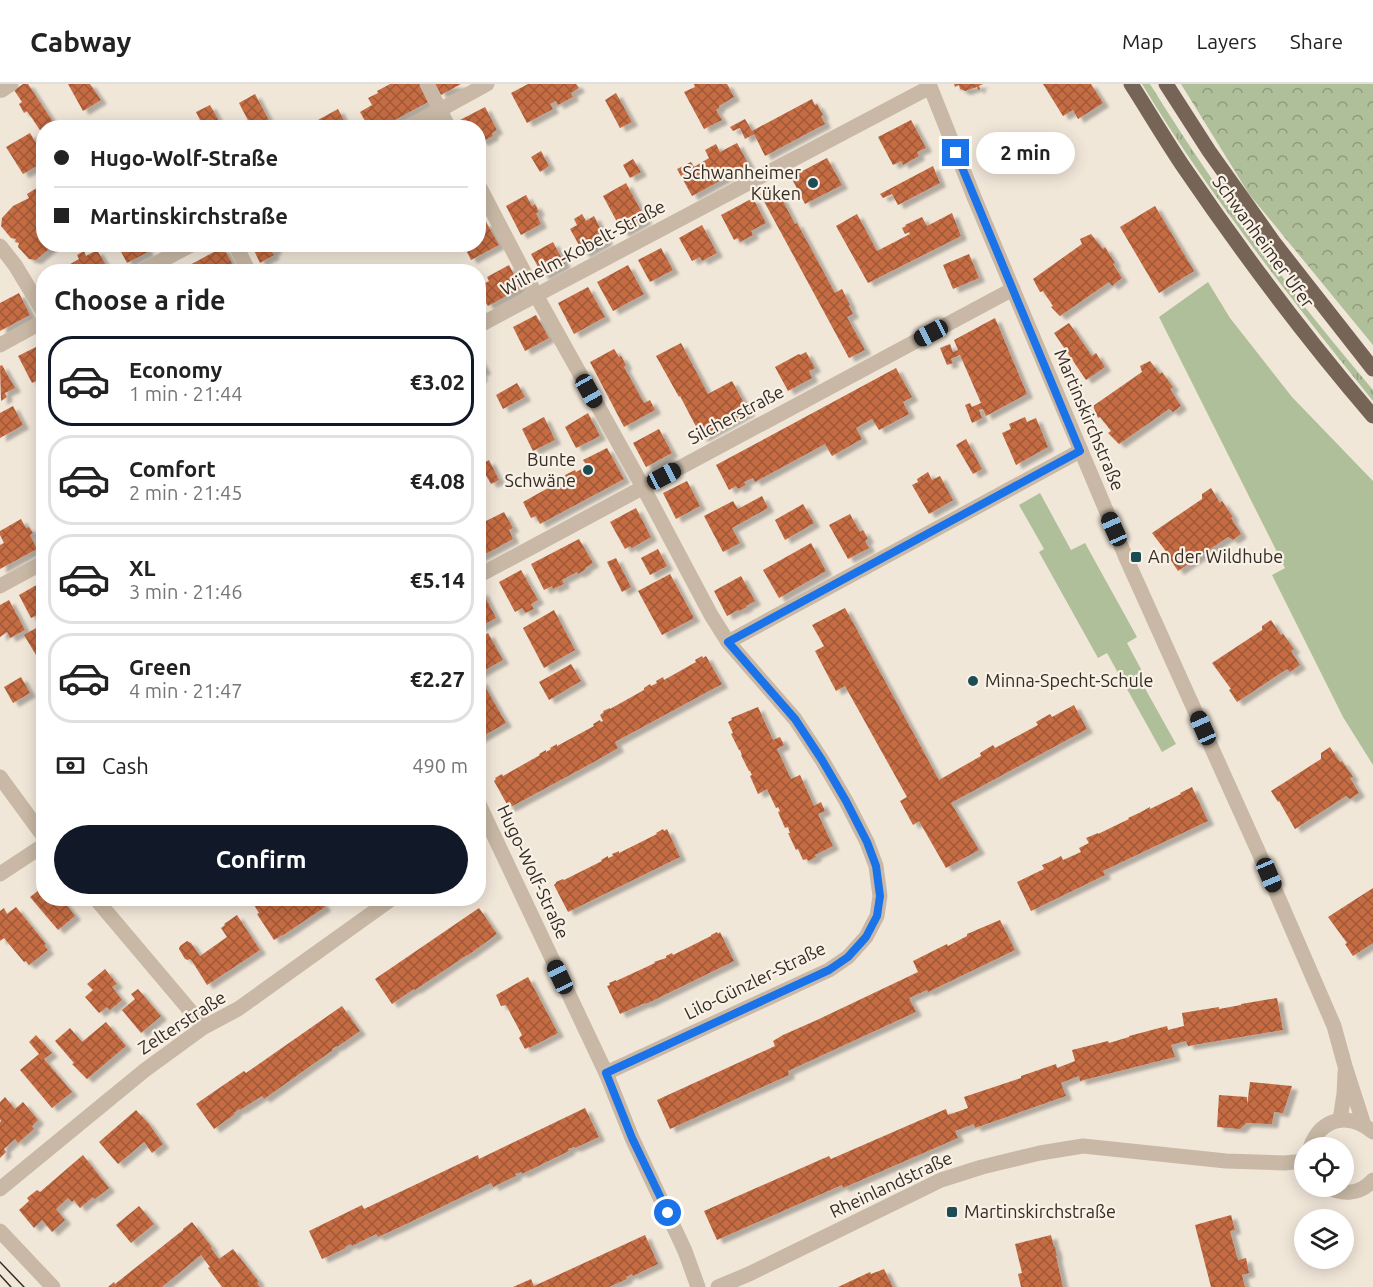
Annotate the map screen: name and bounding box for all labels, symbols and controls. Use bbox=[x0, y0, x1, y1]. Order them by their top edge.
text: Cabway bbox=[30, 26, 131, 57]
text: Map bbox=[1122, 29, 1163, 53]
text: Layers bbox=[1196, 29, 1257, 53]
text: Share bbox=[1290, 29, 1343, 53]
callout: 2 min bbox=[977, 132, 1076, 174]
route end bbox=[942, 139, 969, 166]
text: 2 min bbox=[1000, 141, 1051, 164]
text: Hugo-Wolf-Straße bbox=[90, 145, 278, 170]
place label: Schwanheimer Küken bbox=[683, 162, 801, 203]
street label: Schwanheimer Ufer bbox=[1209, 171, 1319, 312]
marker: Schwanheimer Küken bbox=[806, 176, 820, 190]
street label: Wilhelm-Kobelt-Straße bbox=[497, 195, 668, 299]
text: Martinskirchstraße bbox=[90, 203, 288, 228]
text: Choose a ride bbox=[54, 285, 226, 315]
car bbox=[911, 317, 951, 349]
street label: Martinskirchstraße bbox=[1051, 346, 1129, 493]
icon: car bbox=[57, 354, 111, 408]
text: Economy bbox=[129, 357, 222, 382]
text: €3.02 bbox=[410, 369, 465, 394]
car bbox=[572, 371, 606, 411]
street label: Silcherstraße bbox=[684, 380, 787, 448]
text: 1 min · 21:44 bbox=[129, 382, 243, 405]
place label: Bunte Schwäne bbox=[505, 449, 576, 490]
icon: car bbox=[57, 453, 111, 507]
text: Comfort bbox=[129, 456, 216, 481]
car bbox=[644, 460, 684, 492]
marker: Bunte Schwäne bbox=[581, 463, 595, 477]
text: €4.08 bbox=[410, 468, 465, 493]
text: 2 min · 21:45 bbox=[129, 481, 243, 504]
car bbox=[1098, 509, 1130, 549]
place label: An der Wildhube bbox=[1148, 546, 1283, 566]
marker: An der Wildhube bbox=[1129, 550, 1143, 564]
icon: car bbox=[57, 552, 111, 606]
text: XL bbox=[129, 555, 156, 580]
text: €5.14 bbox=[410, 567, 465, 592]
text: 3 min · 21:46 bbox=[129, 580, 243, 603]
icon: car bbox=[57, 651, 111, 705]
text: Green bbox=[129, 654, 191, 679]
text: €2.27 bbox=[410, 666, 465, 691]
place label: Minna-Specht-Schule bbox=[985, 670, 1153, 690]
marker: Minna-Specht-Schule bbox=[966, 674, 980, 688]
text: 4 min · 21:47 bbox=[129, 679, 243, 702]
car bbox=[1187, 708, 1219, 748]
icon: cash bbox=[54, 749, 87, 782]
text: Cash bbox=[102, 753, 149, 778]
text: 490 m bbox=[412, 754, 468, 777]
street label: Hugo-Wolf-Straße bbox=[494, 801, 574, 942]
button: Confirm bbox=[54, 825, 468, 894]
car bbox=[1254, 855, 1284, 895]
street label: Lilo-Günzler-Straße bbox=[681, 937, 828, 1023]
car bbox=[544, 957, 576, 997]
street label: Zelterstraße bbox=[134, 986, 229, 1058]
map controls bbox=[1294, 1137, 1354, 1269]
button: locate bbox=[1294, 1137, 1354, 1197]
street label: Rheinlandstraße bbox=[826, 1147, 955, 1221]
route start bbox=[654, 1199, 681, 1226]
place label: Martinskirchstraße bbox=[964, 1201, 1116, 1221]
marker: Martinskirchstraße bbox=[945, 1205, 959, 1219]
button: layers bbox=[1294, 1209, 1354, 1269]

